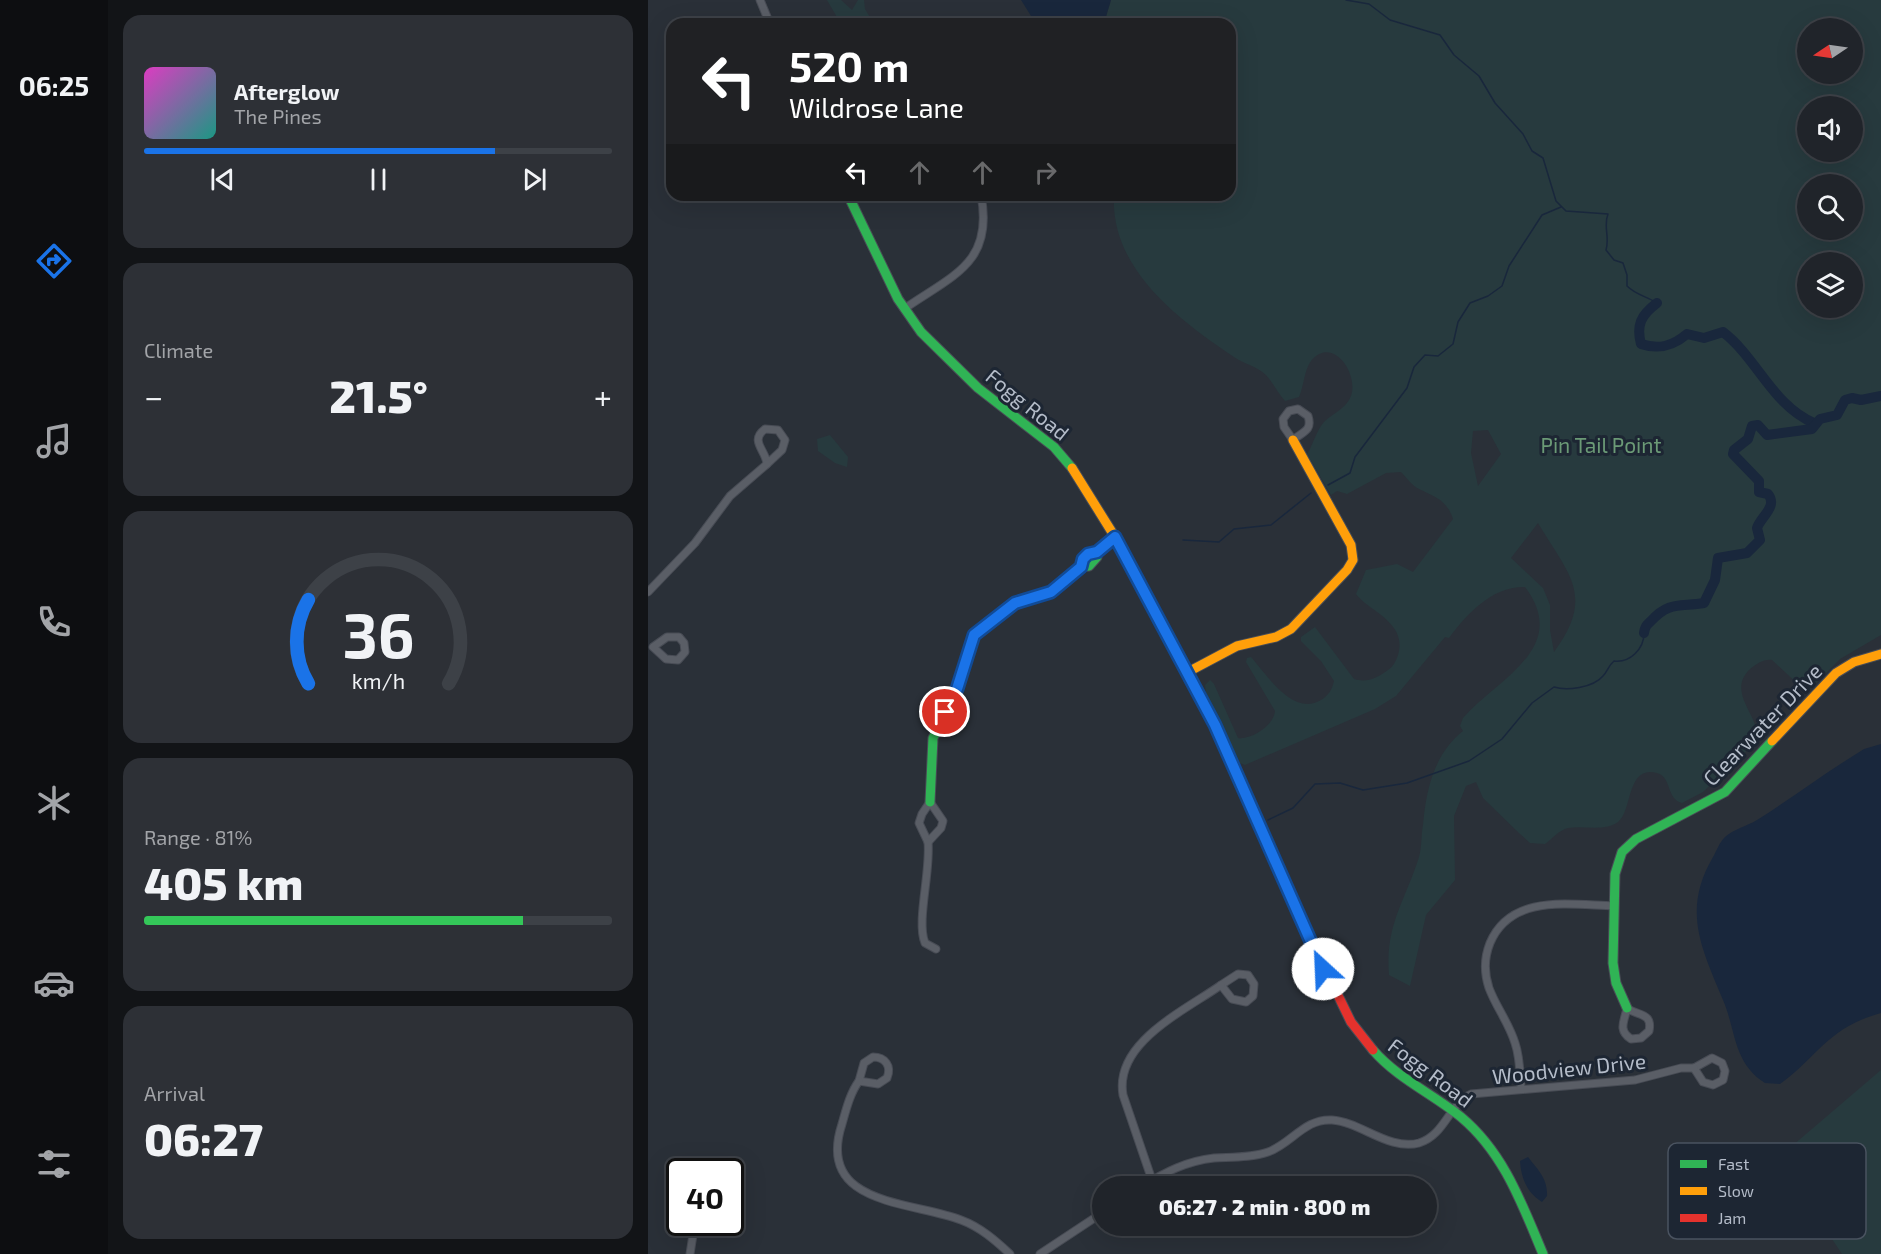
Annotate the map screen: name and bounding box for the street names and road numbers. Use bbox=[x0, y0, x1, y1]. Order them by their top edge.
street label: Fogg Road bbox=[982, 363, 1074, 445]
street label: Clearwater Drive bbox=[1697, 658, 1827, 790]
street label: Fogg Road bbox=[1384, 1032, 1478, 1112]
street label: Woodview Drive bbox=[1491, 1047, 1647, 1089]

